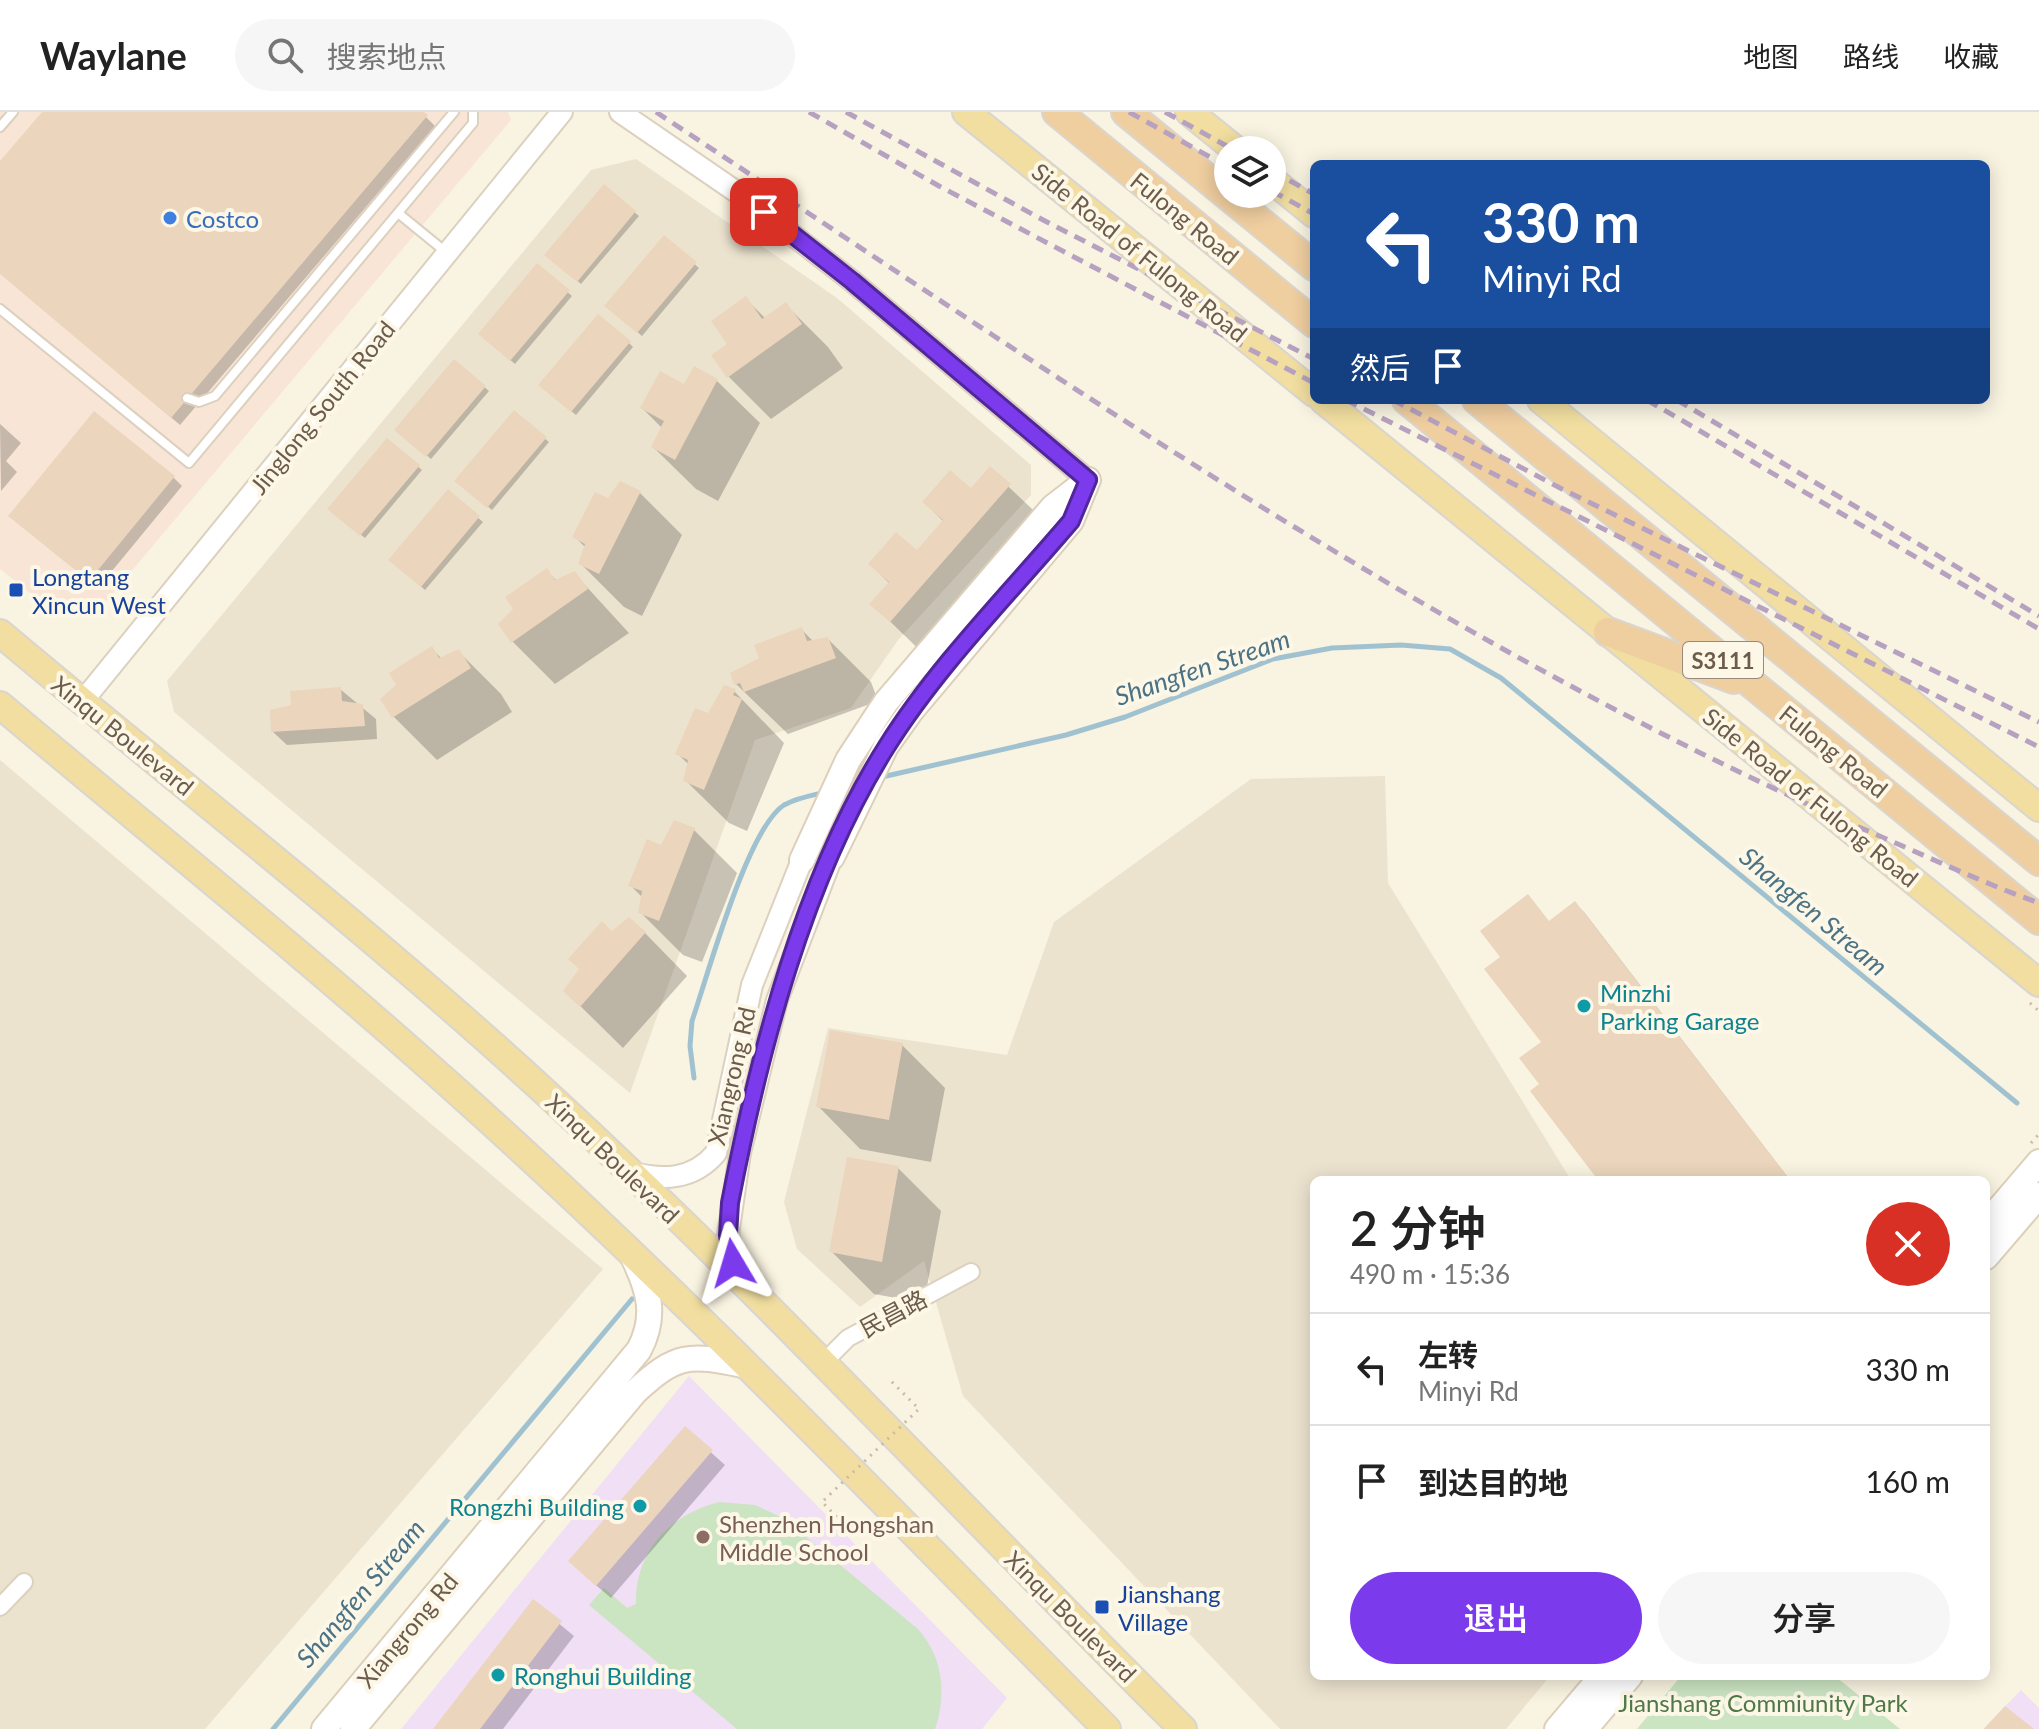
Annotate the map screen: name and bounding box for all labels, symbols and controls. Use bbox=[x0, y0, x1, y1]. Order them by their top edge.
search box bbox=[235, 19, 795, 91]
text: Waylane bbox=[40, 32, 187, 78]
icon: search bbox=[263, 33, 307, 77]
text: 搜索地点 bbox=[327, 38, 447, 74]
text: 地图 bbox=[1743, 39, 1799, 73]
text: 路线 bbox=[1843, 39, 1899, 73]
text: 收藏 bbox=[1943, 39, 1999, 73]
map controls bbox=[1214, 136, 1286, 208]
button: layers bbox=[1214, 136, 1286, 208]
street label: Side Road of Fulong Road bbox=[1027, 156, 1253, 348]
street label: Fulong Road bbox=[1125, 166, 1245, 270]
pin bbox=[730, 178, 798, 246]
text: 330 m bbox=[1482, 188, 1640, 255]
icon: arrive bbox=[742, 190, 786, 234]
icon: left bbox=[1350, 192, 1454, 296]
place label: Costco bbox=[186, 204, 259, 233]
marker: Costco bbox=[161, 209, 179, 227]
text: Minyi Rd bbox=[1482, 256, 1622, 300]
street label: Jinglong South Road bbox=[243, 315, 401, 499]
icon: arrive bbox=[1426, 344, 1470, 388]
text: 然后 bbox=[1350, 349, 1410, 385]
place label: Longtang Xincun West bbox=[32, 562, 166, 619]
marker: Longtang Xincun West bbox=[7, 581, 25, 599]
water label: Shangfen Stream bbox=[1110, 622, 1294, 712]
road number: S3111 bbox=[1683, 642, 1763, 678]
street label: Xinqu Boulevard bbox=[46, 669, 200, 801]
street label: Fulong Road bbox=[1774, 699, 1894, 803]
street label: Side Road of Fulong Road bbox=[1698, 701, 1924, 893]
water label: Shangfen Stream bbox=[1734, 840, 1894, 982]
place label: Minzhi Parking Garage bbox=[1600, 978, 1759, 1035]
marker: Minzhi Parking Garage bbox=[1575, 997, 1593, 1015]
street label: Xiangrong Rd bbox=[701, 1004, 761, 1148]
street label: Xinqu Boulevard bbox=[540, 1087, 686, 1229]
text: 2 分钟 bbox=[1350, 1199, 1486, 1256]
button: close bbox=[1866, 1202, 1950, 1286]
position arrow bbox=[691, 1221, 775, 1305]
text: 490 m · 15:36 bbox=[1350, 1258, 1510, 1290]
street label: 民昌路 bbox=[854, 1283, 932, 1343]
text: 左转 bbox=[1418, 1336, 1478, 1372]
icon: left bbox=[1350, 1347, 1394, 1391]
text: 330 m bbox=[1865, 1351, 1950, 1387]
text: Minyi Rd bbox=[1418, 1375, 1519, 1407]
icon: arrive bbox=[1350, 1459, 1394, 1503]
text: 160 m bbox=[1865, 1463, 1950, 1499]
text: 到达目的地 bbox=[1418, 1464, 1568, 1500]
place label: Rongzhi Building bbox=[449, 1492, 624, 1521]
marker: Rongzhi Building bbox=[631, 1497, 649, 1515]
place label: Shenzhen Hongshan Middle School bbox=[719, 1509, 934, 1566]
water label: Shangfen Stream bbox=[289, 1513, 431, 1673]
marker: Shenzhen Hongshan Middle School bbox=[694, 1528, 712, 1546]
street label: Xinqu Boulevard bbox=[999, 1544, 1143, 1688]
street label: Xiangrong Rd bbox=[351, 1567, 463, 1693]
button: 退出 bbox=[1350, 1572, 1642, 1664]
button: 分享 bbox=[1658, 1572, 1950, 1664]
place label: Jianshang Village bbox=[1118, 1579, 1221, 1636]
marker: Jianshang Village bbox=[1093, 1598, 1111, 1616]
place label: Ronghui Building bbox=[514, 1661, 692, 1690]
marker: Ronghui Building bbox=[489, 1666, 507, 1684]
park label: Jianshang Commiunity Park bbox=[1618, 1688, 1908, 1717]

